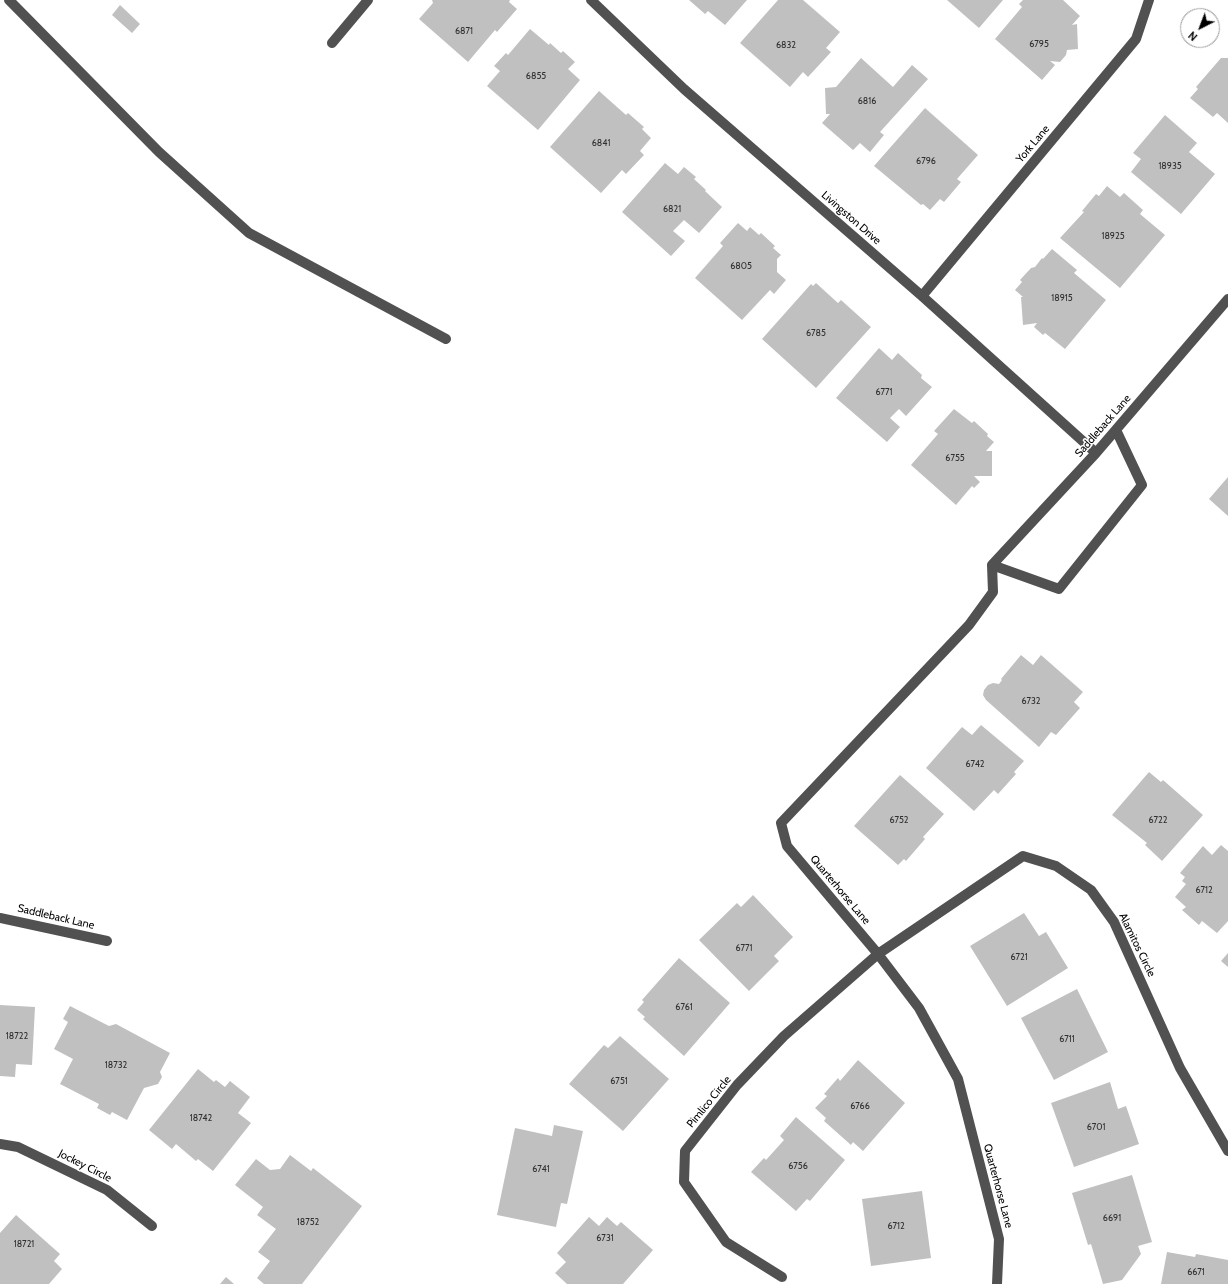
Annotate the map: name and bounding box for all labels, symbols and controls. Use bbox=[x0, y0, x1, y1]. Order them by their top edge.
north arrow bbox=[1180, 8, 1220, 48]
house number: 6871 bbox=[455, 26, 473, 36]
text: N bbox=[1185, 28, 1200, 44]
house number: 6795 bbox=[1029, 39, 1049, 49]
house number: 6832 bbox=[776, 40, 796, 50]
house number: 6855 bbox=[526, 71, 546, 81]
house number: 6816 bbox=[858, 96, 876, 106]
street label: York Lane bbox=[1014, 123, 1052, 165]
house number: 6841 bbox=[592, 138, 610, 148]
house number: 6796 bbox=[916, 156, 936, 166]
house number: 18935 bbox=[1158, 161, 1182, 171]
street label: Livingston Drive bbox=[818, 188, 884, 248]
house number: 6821 bbox=[663, 204, 681, 214]
house number: 18925 bbox=[1101, 231, 1125, 241]
house number: 6805 bbox=[730, 261, 752, 271]
house number: 18915 bbox=[1051, 293, 1073, 303]
house number: 6785 bbox=[806, 328, 826, 338]
house number: 6771 bbox=[875, 387, 893, 397]
street label: Saddleback Lane bbox=[1072, 392, 1134, 460]
house number: 6755 bbox=[945, 453, 965, 463]
house number: 6732 bbox=[1021, 696, 1041, 706]
house number: 6742 bbox=[965, 759, 985, 769]
house number: 6752 bbox=[889, 815, 909, 825]
house number: 6722 bbox=[1149, 815, 1167, 825]
street label: Quarterhorse Lane bbox=[807, 853, 873, 927]
house number: 6712 bbox=[1195, 885, 1213, 895]
street label: Saddleback Lane bbox=[16, 902, 96, 932]
street label: Alamitos Circle bbox=[1116, 911, 1158, 979]
house number: 6771 bbox=[735, 943, 753, 953]
house number: 6721 bbox=[1010, 952, 1028, 962]
house number: 6761 bbox=[675, 1002, 693, 1012]
house number: 18722 bbox=[6, 1031, 28, 1041]
house number: 6711 bbox=[1059, 1034, 1075, 1044]
house number: 18732 bbox=[105, 1060, 127, 1070]
street label: Pimlico Circle bbox=[684, 1074, 734, 1130]
house number: 6751 bbox=[610, 1076, 628, 1086]
house number: 6766 bbox=[850, 1101, 870, 1111]
house number: 18742 bbox=[190, 1113, 212, 1123]
house number: 6701 bbox=[1087, 1122, 1105, 1132]
street label: Quarterhorse Lane bbox=[980, 1143, 1016, 1229]
street label: Jockey Circle bbox=[56, 1147, 114, 1185]
house number: 6756 bbox=[788, 1161, 808, 1171]
house number: 6741 bbox=[532, 1164, 550, 1174]
house number: 6691 bbox=[1103, 1213, 1121, 1223]
house number: 18752 bbox=[297, 1217, 319, 1227]
house number: 6712 bbox=[887, 1221, 905, 1231]
house number: 6731 bbox=[596, 1233, 614, 1243]
house number: 18721 bbox=[14, 1239, 34, 1249]
house number: 6671 bbox=[1187, 1267, 1205, 1277]

